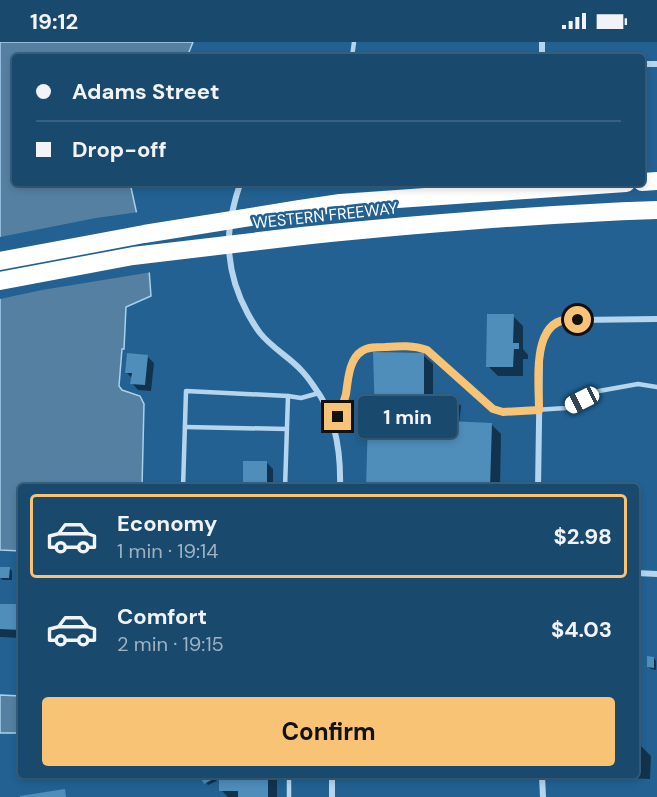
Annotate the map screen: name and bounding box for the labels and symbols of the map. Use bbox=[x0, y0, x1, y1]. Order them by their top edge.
street label: WESTERN FREEWAY bbox=[252, 197, 399, 234]
route start bbox=[564, 306, 591, 333]
car bbox=[562, 384, 602, 416]
callout: 1 min bbox=[359, 396, 458, 438]
route end bbox=[324, 403, 351, 430]

